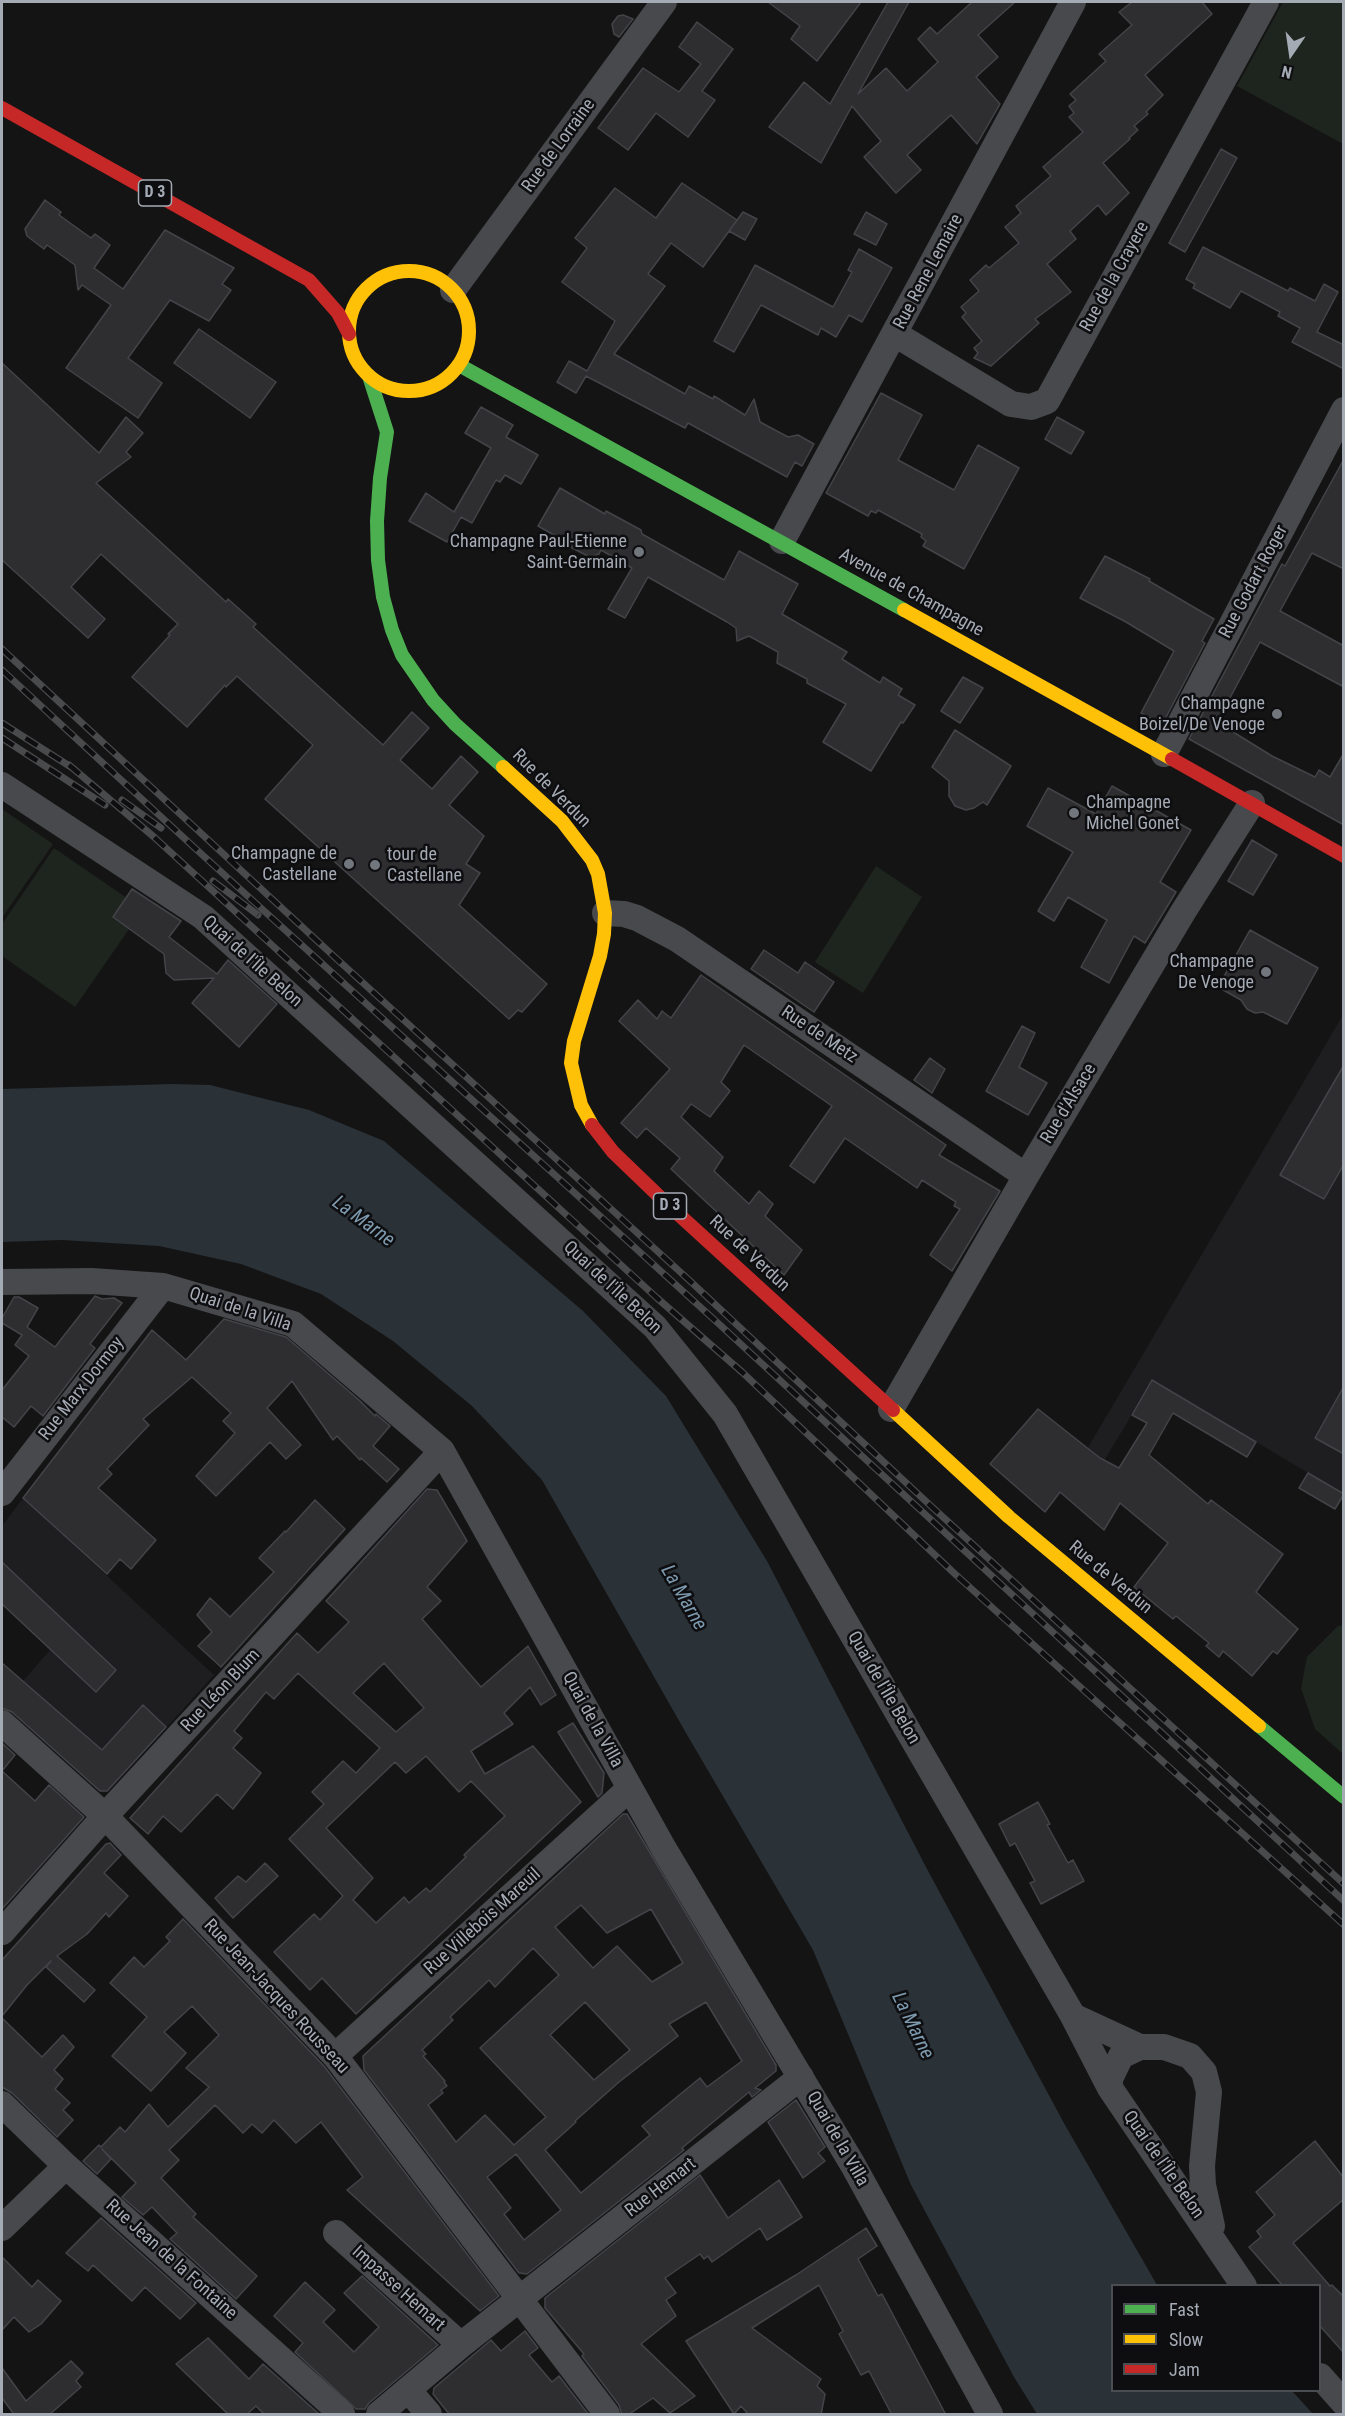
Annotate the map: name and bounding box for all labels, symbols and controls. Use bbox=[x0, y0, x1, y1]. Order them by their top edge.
north arrow bbox=[1261, 24, 1321, 84]
text: N bbox=[1280, 62, 1294, 82]
street label: Rue de Lorraine bbox=[518, 95, 600, 197]
road number: D 3 bbox=[138, 180, 172, 206]
street label: Rue Rene Lemaire bbox=[890, 211, 968, 333]
street label: Rue de la Crayere bbox=[1076, 218, 1154, 336]
street label: Rue Godart Roger bbox=[1215, 522, 1293, 642]
place label: Champagne Paul-Etienne Saint-Germain bbox=[450, 531, 627, 574]
street label: Avenue de Champagne bbox=[835, 544, 987, 642]
marker: Champagne Paul-Etienne Saint-Germain bbox=[632, 545, 646, 559]
place label: Champagne Boizel/De Venoge bbox=[1139, 693, 1265, 736]
marker: Champagne Boizel/De Venoge bbox=[1270, 707, 1284, 721]
street label: Rue de Verdun bbox=[507, 745, 595, 833]
place label: Champagne Michel Gonet bbox=[1086, 792, 1180, 834]
marker: Champagne Michel Gonet bbox=[1067, 806, 1081, 820]
place label: Champagne de Castellane bbox=[231, 843, 337, 886]
place label: tour de Castellane bbox=[387, 844, 462, 886]
marker: Champagne de Castellane bbox=[342, 857, 356, 871]
marker: tour de Castellane bbox=[368, 858, 382, 872]
street label: Quai de l'Île Belon bbox=[198, 912, 306, 1012]
place label: Champagne De Venoge bbox=[1169, 951, 1254, 994]
marker: Champagne De Venoge bbox=[1259, 965, 1273, 979]
street label: Rue de Metz bbox=[777, 1002, 861, 1068]
street label: Rue d'Alsace bbox=[1037, 1060, 1101, 1148]
water label: La Marne bbox=[327, 1191, 399, 1253]
road number: D 3 bbox=[654, 1193, 686, 1219]
street label: Rue de Verdun bbox=[704, 1211, 794, 1297]
street label: Quai de l'Île Belon bbox=[558, 1237, 666, 1339]
street label: Quai de la Villa bbox=[186, 1283, 294, 1337]
street label: Rue Marx Dormoy bbox=[35, 1333, 129, 1445]
street label: Rue de Verdun bbox=[1064, 1537, 1156, 1619]
water label: La Marne bbox=[655, 1561, 711, 1635]
street label: Quai de l'Île Belon bbox=[842, 1628, 924, 1748]
street label: Rue Léon Blum bbox=[177, 1645, 265, 1737]
street label: Quai de la Villa bbox=[557, 1668, 627, 1772]
street label: Rue Villebois Mareuil bbox=[420, 1864, 546, 1980]
street label: Rue Jean-Jacques Rousseau bbox=[199, 1915, 353, 2079]
water label: La Marne bbox=[886, 1989, 938, 2063]
street label: Quai de la Villa bbox=[801, 2088, 873, 2190]
street label: Quai de l'Île Belon bbox=[1118, 2107, 1208, 2223]
street label: Rue Hemart bbox=[621, 2154, 701, 2222]
street label: Rue Jean de la Fontaine bbox=[101, 2195, 241, 2325]
street label: Impasse Hemart bbox=[347, 2242, 449, 2336]
legend bbox=[1111, 2284, 1321, 2392]
text: Fast bbox=[1169, 2299, 1200, 2320]
text: Slow bbox=[1169, 2329, 1203, 2350]
text: Jam bbox=[1169, 2359, 1200, 2380]

